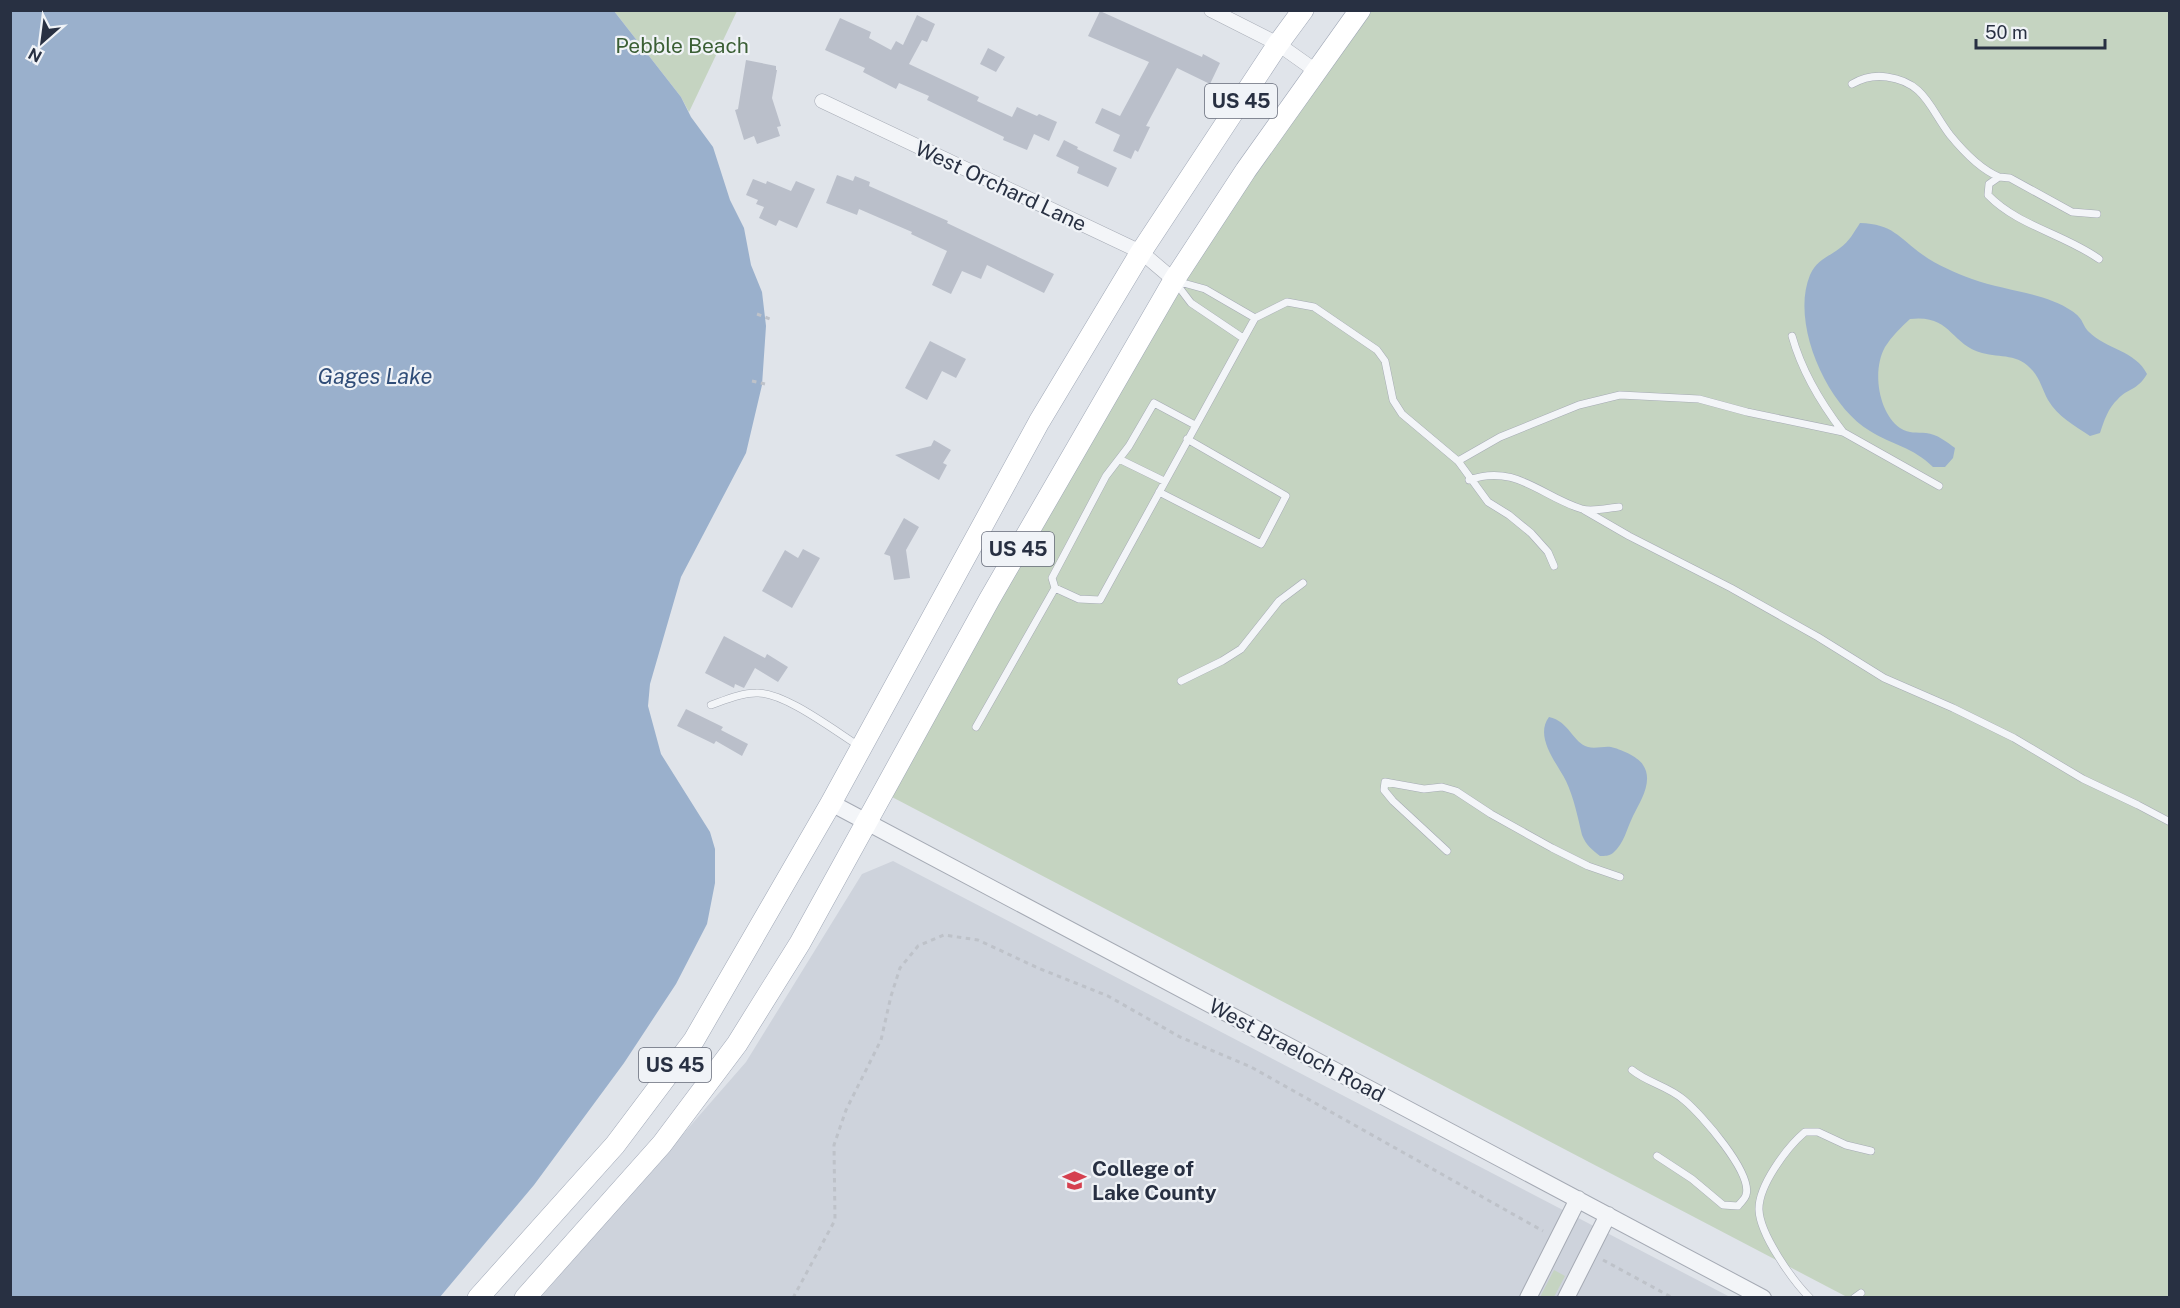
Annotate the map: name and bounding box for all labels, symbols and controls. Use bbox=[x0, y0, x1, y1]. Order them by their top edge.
north arrow bbox=[12, 12, 72, 72]
scale bar bbox=[1976, 12, 2105, 50]
text: 50 m bbox=[1985, 22, 2028, 43]
park label: Pebble Beach bbox=[615, 33, 749, 58]
text: N bbox=[25, 43, 45, 66]
road number: US 45 bbox=[1205, 84, 1277, 118]
street label: West Orchard Lane bbox=[911, 135, 1091, 237]
water label: Gages Lake bbox=[318, 363, 432, 389]
road number: US 45 bbox=[982, 532, 1054, 566]
street label: West Braeloch Road bbox=[1205, 993, 1389, 1107]
road number: US 45 bbox=[639, 1048, 711, 1082]
place label: College of Lake County bbox=[1092, 1156, 1217, 1205]
school or university icon: College of Lake County bbox=[1061, 1167, 1087, 1193]

